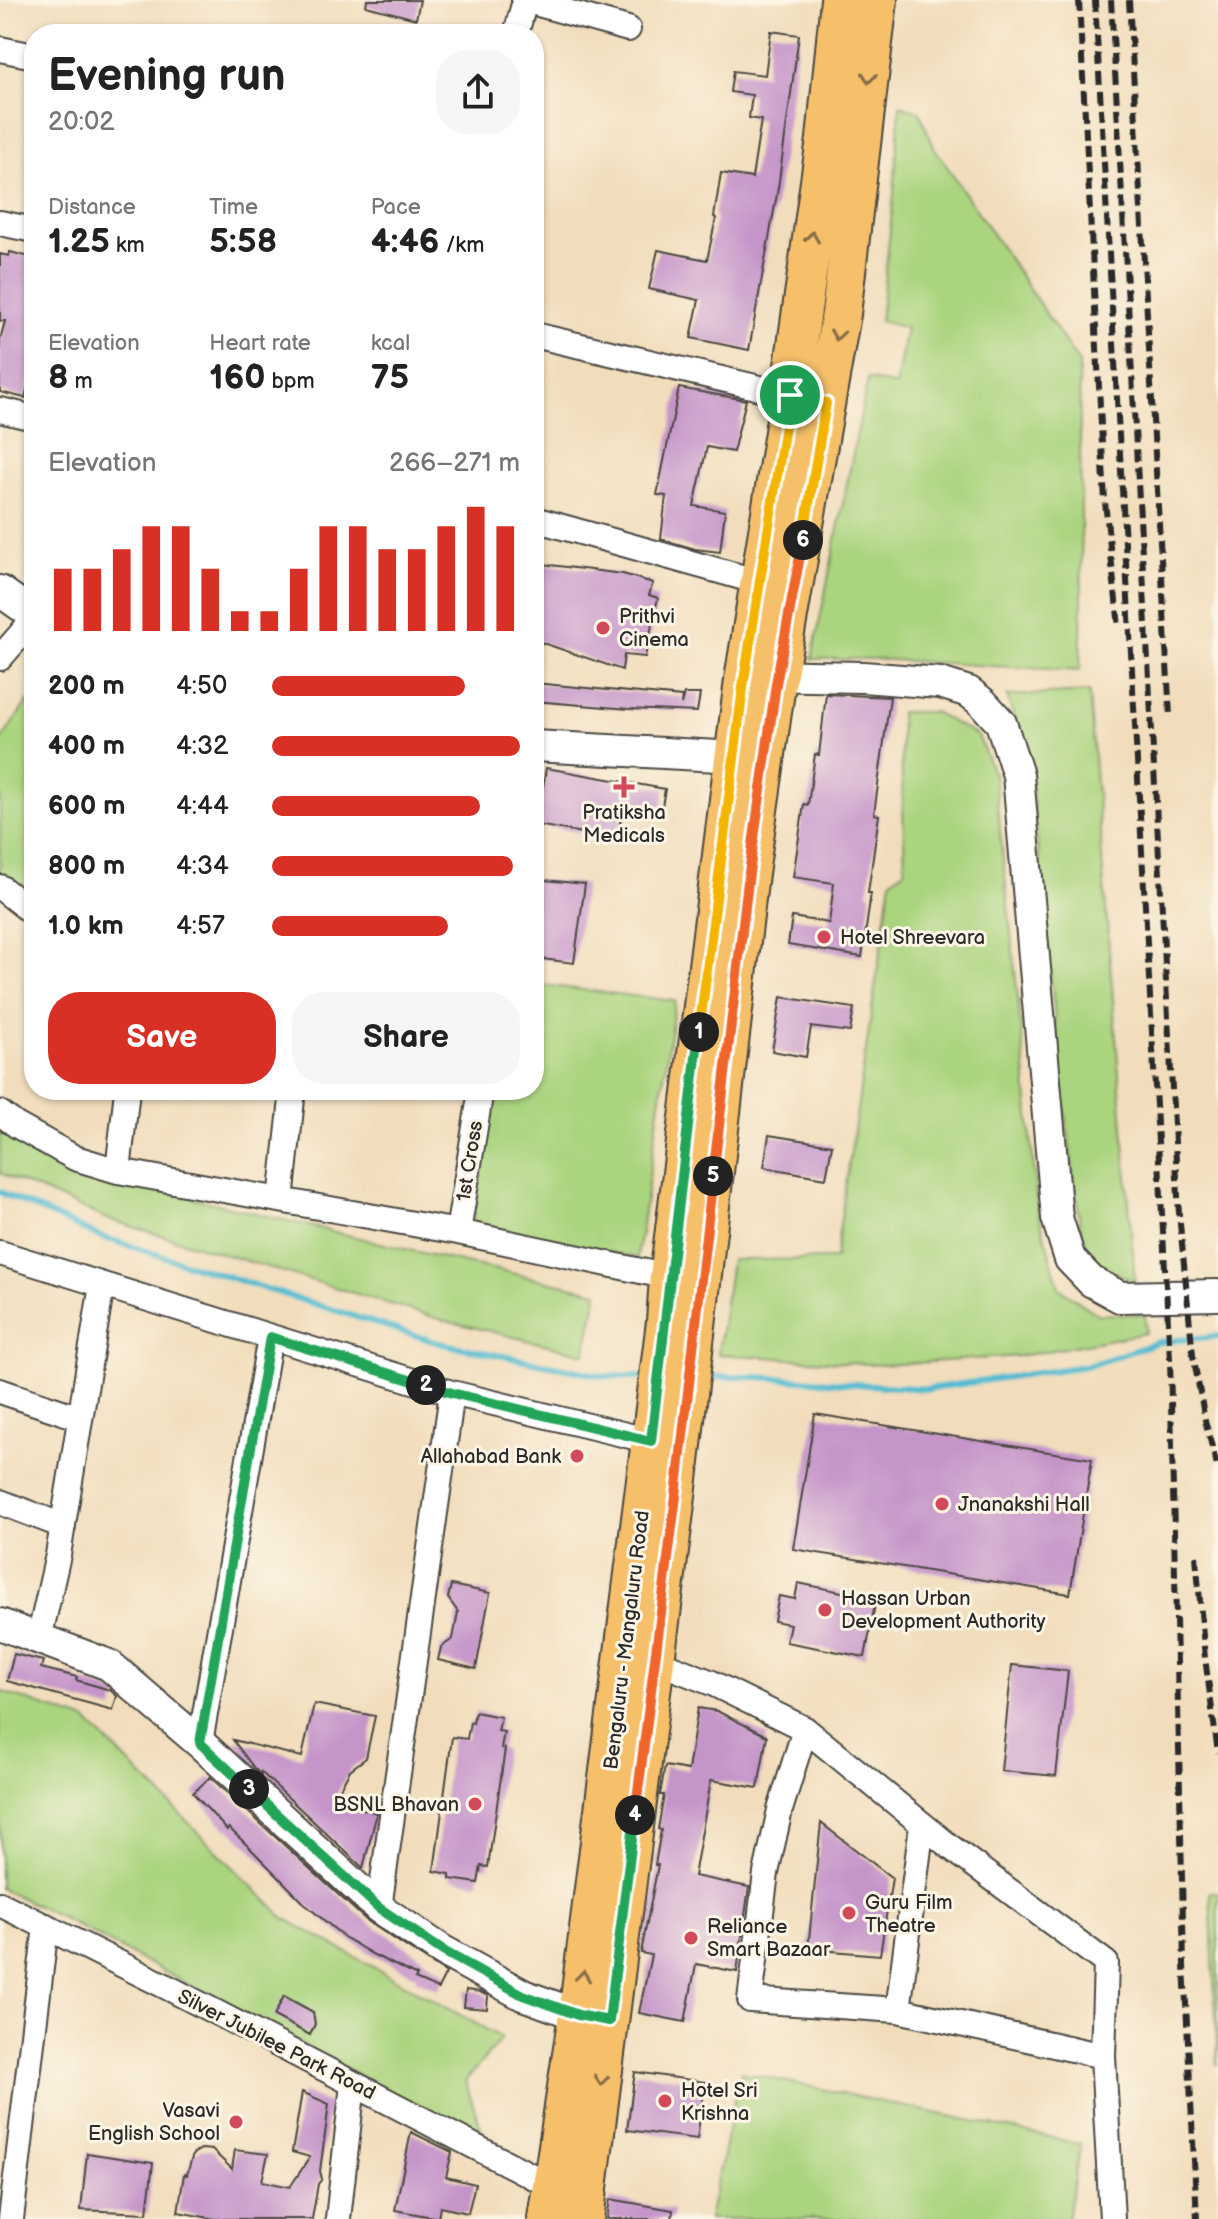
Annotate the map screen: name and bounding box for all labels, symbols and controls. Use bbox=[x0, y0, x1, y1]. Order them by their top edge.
text: Evening run bbox=[48, 50, 285, 103]
button: share bbox=[436, 50, 520, 134]
one-way arrow bbox=[861, 71, 878, 84]
text: 20:02 bbox=[48, 107, 115, 138]
text: Distance bbox=[48, 194, 136, 221]
text: Time bbox=[209, 194, 258, 221]
text: Pace bbox=[371, 194, 421, 221]
text: 1.25 bbox=[48, 221, 110, 262]
text: 5:58 bbox=[209, 221, 277, 262]
text: 4:46 bbox=[371, 221, 439, 262]
one-way arrow bbox=[803, 230, 820, 244]
text: km bbox=[110, 232, 145, 259]
text: /km bbox=[439, 232, 484, 259]
one-way arrow bbox=[830, 329, 847, 342]
text: Elevation bbox=[48, 330, 140, 357]
text: Heart rate bbox=[209, 330, 311, 357]
text: kcal bbox=[371, 330, 410, 357]
text: 8 bbox=[48, 357, 68, 398]
text: 160 bbox=[209, 357, 265, 398]
text: 75 bbox=[371, 357, 409, 398]
pin bbox=[756, 361, 824, 429]
text: m bbox=[68, 368, 93, 395]
text: bpm bbox=[265, 368, 315, 395]
icon: arrive bbox=[768, 373, 812, 417]
text: Elevation bbox=[48, 448, 156, 479]
text: 266–271 m bbox=[389, 448, 520, 479]
pin: 6 bbox=[783, 520, 823, 560]
text: 6 bbox=[796, 526, 810, 553]
place label: Prithvi Cinema bbox=[619, 605, 689, 652]
marker: Prithvi Cinema bbox=[594, 619, 612, 637]
text: 200 m bbox=[48, 671, 125, 702]
text: 4:50 bbox=[176, 671, 227, 702]
text: 400 m bbox=[48, 731, 125, 762]
text: 4:32 bbox=[176, 731, 228, 762]
marker: Pratiksha Medicals bbox=[615, 778, 633, 796]
text: 600 m bbox=[48, 791, 125, 822]
text: 4:44 bbox=[176, 791, 229, 822]
place label: Pratiksha Medicals bbox=[582, 801, 666, 848]
text: 800 m bbox=[48, 851, 125, 882]
text: 4:34 bbox=[176, 851, 229, 882]
text: 1.0 km bbox=[48, 911, 124, 942]
text: 4:57 bbox=[176, 911, 225, 942]
place label: Hotel Shreevara bbox=[840, 926, 985, 950]
marker: Hotel Shreevara bbox=[815, 928, 833, 946]
button: Save bbox=[48, 992, 276, 1084]
button: Share bbox=[292, 992, 520, 1084]
pin: 1 bbox=[679, 1012, 719, 1052]
text: 1 bbox=[694, 1018, 704, 1045]
street label: 1st Cross bbox=[452, 1119, 488, 1203]
pin: 5 bbox=[693, 1156, 733, 1196]
text: 5 bbox=[707, 1162, 719, 1189]
pin: 2 bbox=[406, 1365, 446, 1405]
text: 2 bbox=[419, 1371, 433, 1398]
place label: Allahabad Bank bbox=[421, 1445, 561, 1469]
marker: Allahabad Bank bbox=[568, 1447, 586, 1465]
place label: Jnanakshi Hall bbox=[958, 1493, 1090, 1517]
marker: Jnanakshi Hall bbox=[933, 1495, 951, 1513]
street label: Bengaluru - Mangaluru Road bbox=[599, 1509, 655, 1771]
place label: Hassan Urban Development Authority bbox=[841, 1587, 1046, 1634]
marker: Hassan Urban Development Authority bbox=[816, 1601, 834, 1619]
pin: 3 bbox=[229, 1769, 269, 1809]
text: 3 bbox=[243, 1775, 255, 1802]
place label: BSNL Bhavan bbox=[333, 1793, 459, 1817]
marker: BSNL Bhavan bbox=[466, 1795, 484, 1813]
pin: 4 bbox=[615, 1795, 655, 1835]
text: 4 bbox=[629, 1801, 641, 1828]
place label: Guru Film Theatre bbox=[865, 1891, 953, 1938]
marker: Guru Film Theatre bbox=[840, 1904, 858, 1922]
place label: Reliance Smart Bazaar bbox=[707, 1915, 831, 1962]
marker: Reliance Smart Bazaar bbox=[682, 1929, 700, 1947]
one-way arrow bbox=[574, 1969, 591, 1983]
street label: Silver Jubilee Park Road bbox=[174, 1985, 379, 2105]
one-way arrow bbox=[593, 2073, 610, 2086]
place label: Hotel Sri Krishna bbox=[681, 2079, 758, 2126]
marker: Hotel Sri Krishna bbox=[656, 2092, 674, 2110]
place label: Vasavi English School bbox=[88, 2099, 220, 2146]
marker: Vasavi English School bbox=[227, 2113, 245, 2131]

